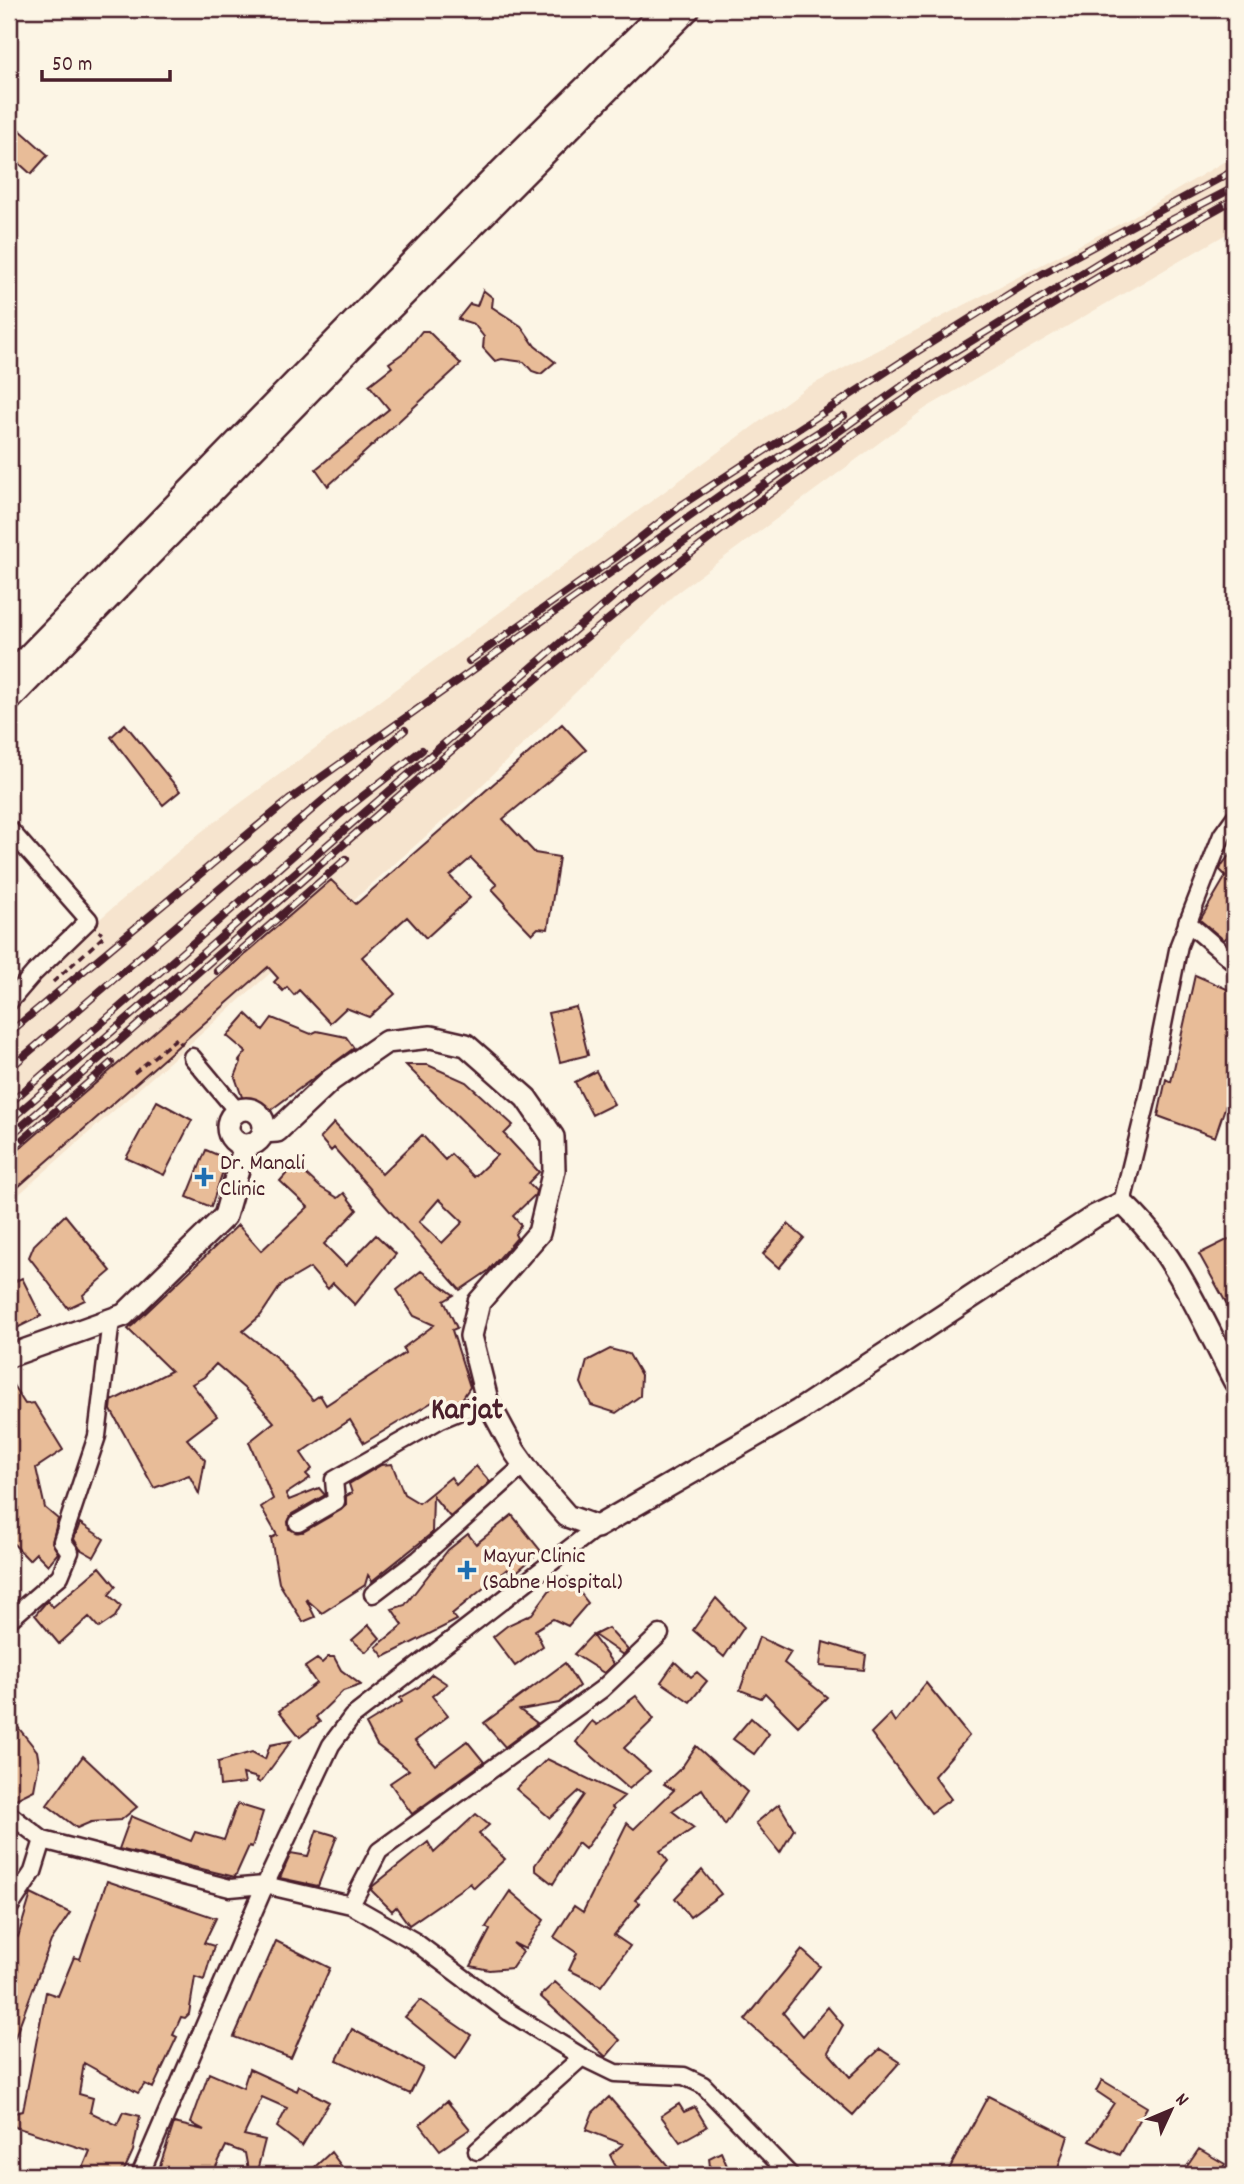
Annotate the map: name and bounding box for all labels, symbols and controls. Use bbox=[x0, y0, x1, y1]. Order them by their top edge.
scale bar bbox=[42, 38, 170, 82]
text: 50 m bbox=[52, 51, 92, 81]
place label: Dr. Manali Clinic bbox=[220, 1148, 305, 1207]
marker: Dr. Manali Clinic bbox=[194, 1167, 214, 1187]
district label: Karjat bbox=[431, 1391, 503, 1434]
place label: Mayur Clinic (Sabne Hospital) bbox=[483, 1541, 623, 1600]
marker: Mayur Clinic (Sabne Hospital) bbox=[457, 1560, 477, 1580]
north arrow bbox=[1136, 2076, 1206, 2146]
text: N bbox=[1168, 2088, 1194, 2113]

